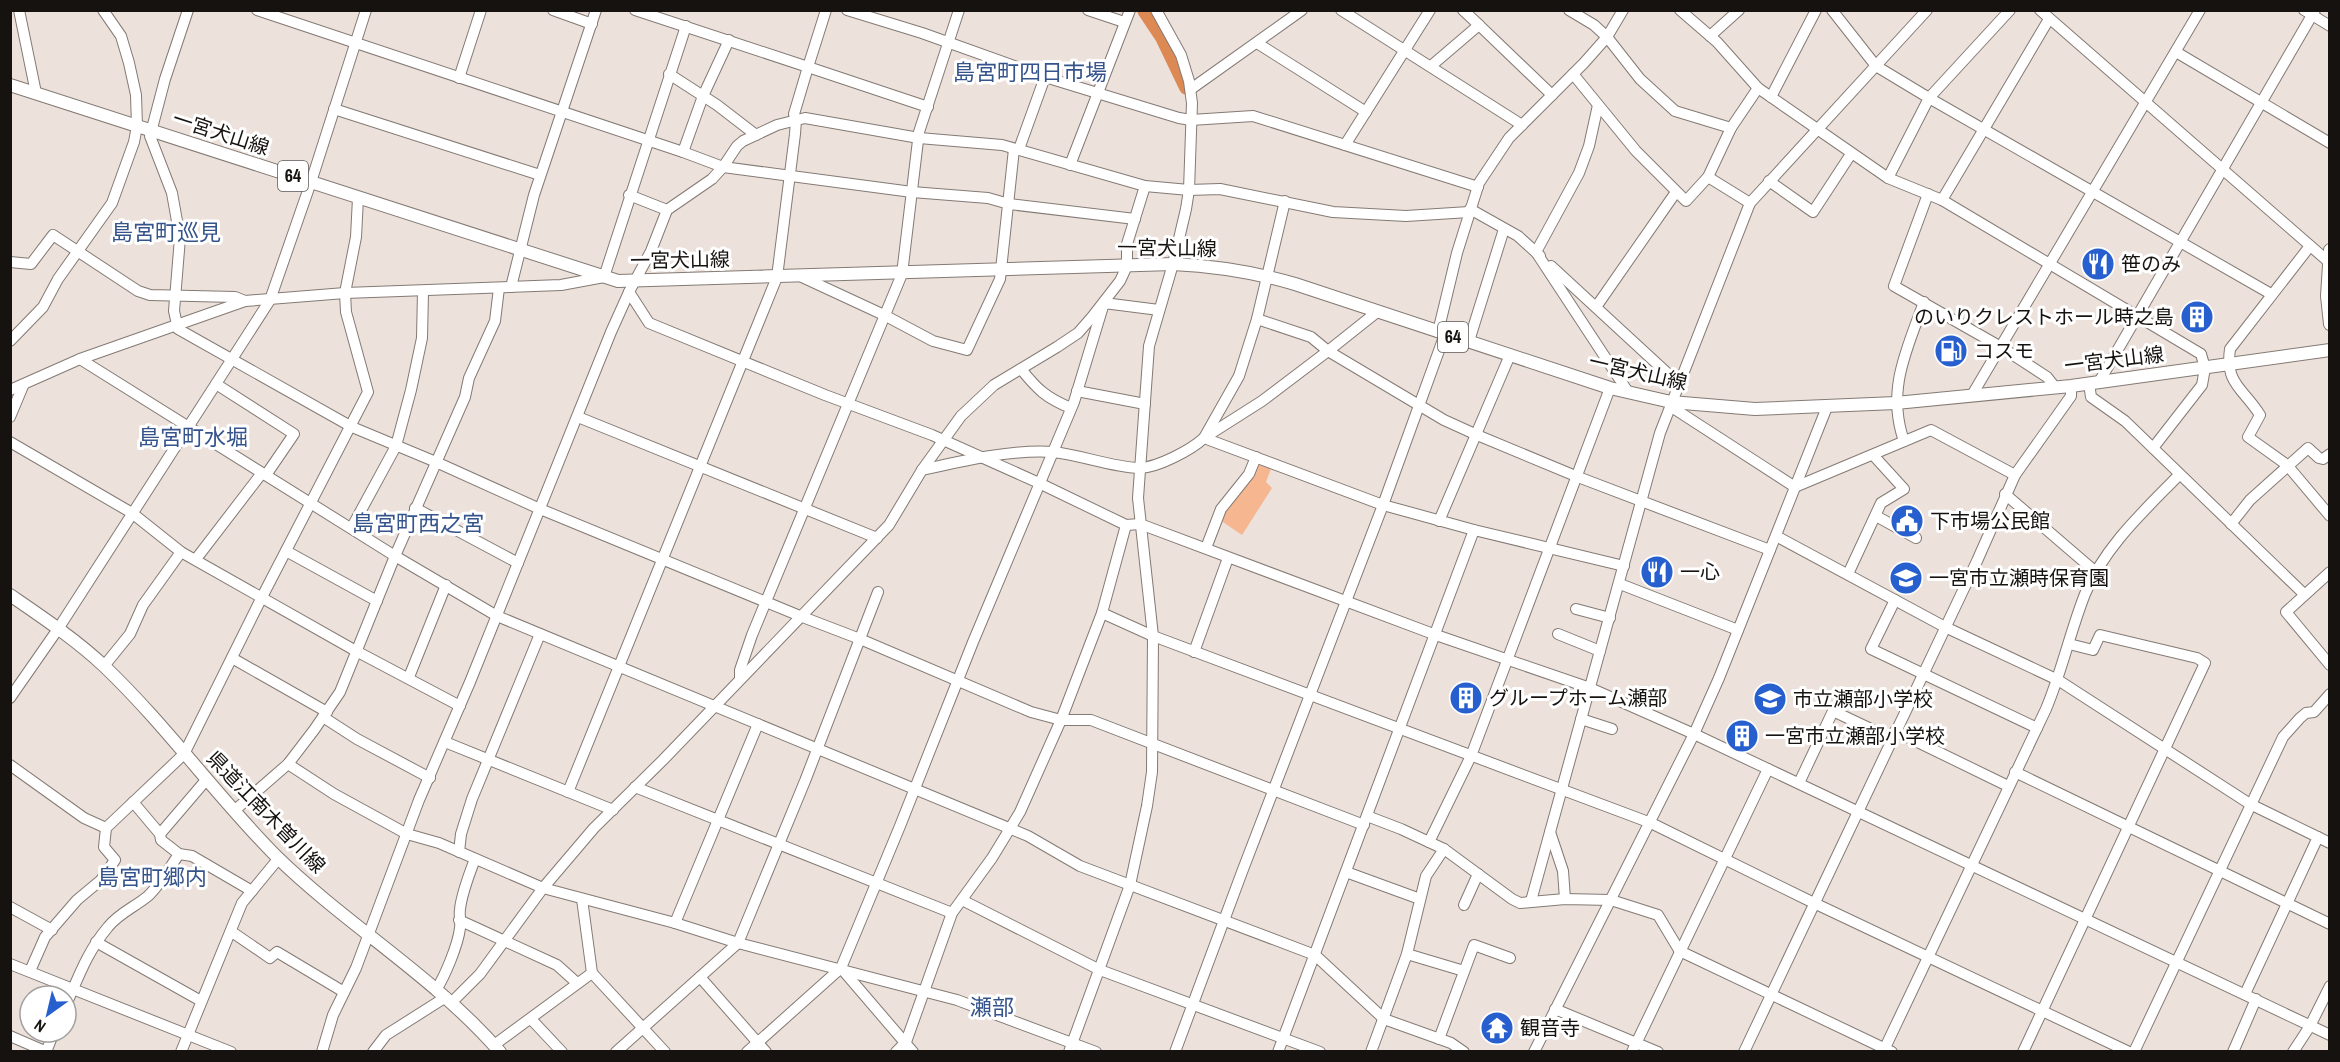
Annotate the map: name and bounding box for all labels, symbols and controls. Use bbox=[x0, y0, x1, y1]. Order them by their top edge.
district label: 島宮町四日市場 bbox=[953, 57, 1107, 87]
street label: 一宮犬山線 bbox=[169, 104, 273, 161]
road number: 64 bbox=[278, 161, 308, 191]
district label: 島宮町巡見 bbox=[111, 217, 221, 247]
street label: 一宮犬山線 bbox=[1117, 233, 1217, 262]
street label: 一宮犬山線 bbox=[630, 245, 730, 274]
restaurant icon: 笹のみ bbox=[2080, 246, 2116, 282]
place label: 笹のみ bbox=[2121, 250, 2181, 277]
building icon: のいりクレストホール時之島 bbox=[2179, 299, 2215, 335]
place label: のいりクレストホール時之島 bbox=[1914, 303, 2174, 330]
road number: 64 bbox=[1438, 322, 1468, 352]
fuel station icon: コスモ bbox=[1933, 333, 1969, 369]
place label: コスモ bbox=[1974, 337, 2034, 364]
street label: 一宮犬山線 bbox=[2063, 340, 2165, 379]
street label: 一宮犬山線 bbox=[1586, 347, 1690, 396]
district label: 島宮町水堀 bbox=[138, 422, 248, 452]
public building icon: 下市場公民館 bbox=[1889, 503, 1925, 539]
place label: 下市場公民館 bbox=[1930, 507, 2050, 534]
district label: 島宮町西之宮 bbox=[352, 508, 484, 538]
restaurant icon: 一心 bbox=[1639, 554, 1675, 590]
place label: 一心 bbox=[1680, 558, 1720, 585]
school or university icon: 一宮市立瀬時保育園 bbox=[1888, 560, 1924, 596]
place label: 一宮市立瀬時保育園 bbox=[1929, 564, 2109, 591]
building icon: グループホーム瀬部 bbox=[1448, 680, 1484, 716]
school or university icon: 市立瀬部小学校 bbox=[1752, 681, 1788, 717]
place label: グループホーム瀬部 bbox=[1489, 684, 1667, 711]
place label: 市立瀬部小学校 bbox=[1793, 685, 1933, 712]
building icon: 一宮市立瀬部小学校 bbox=[1724, 718, 1760, 754]
place label: 一宮市立瀬部小学校 bbox=[1765, 722, 1945, 749]
street label: 県道江南木曽川線 bbox=[201, 745, 332, 879]
district label: 島宮町郷内 bbox=[97, 862, 207, 892]
north arrow bbox=[18, 984, 78, 1044]
district label: 瀬部 bbox=[970, 992, 1014, 1022]
temple icon: 観音寺 bbox=[1479, 1010, 1515, 1046]
place label: 観音寺 bbox=[1520, 1014, 1580, 1041]
text: N bbox=[30, 1015, 50, 1038]

